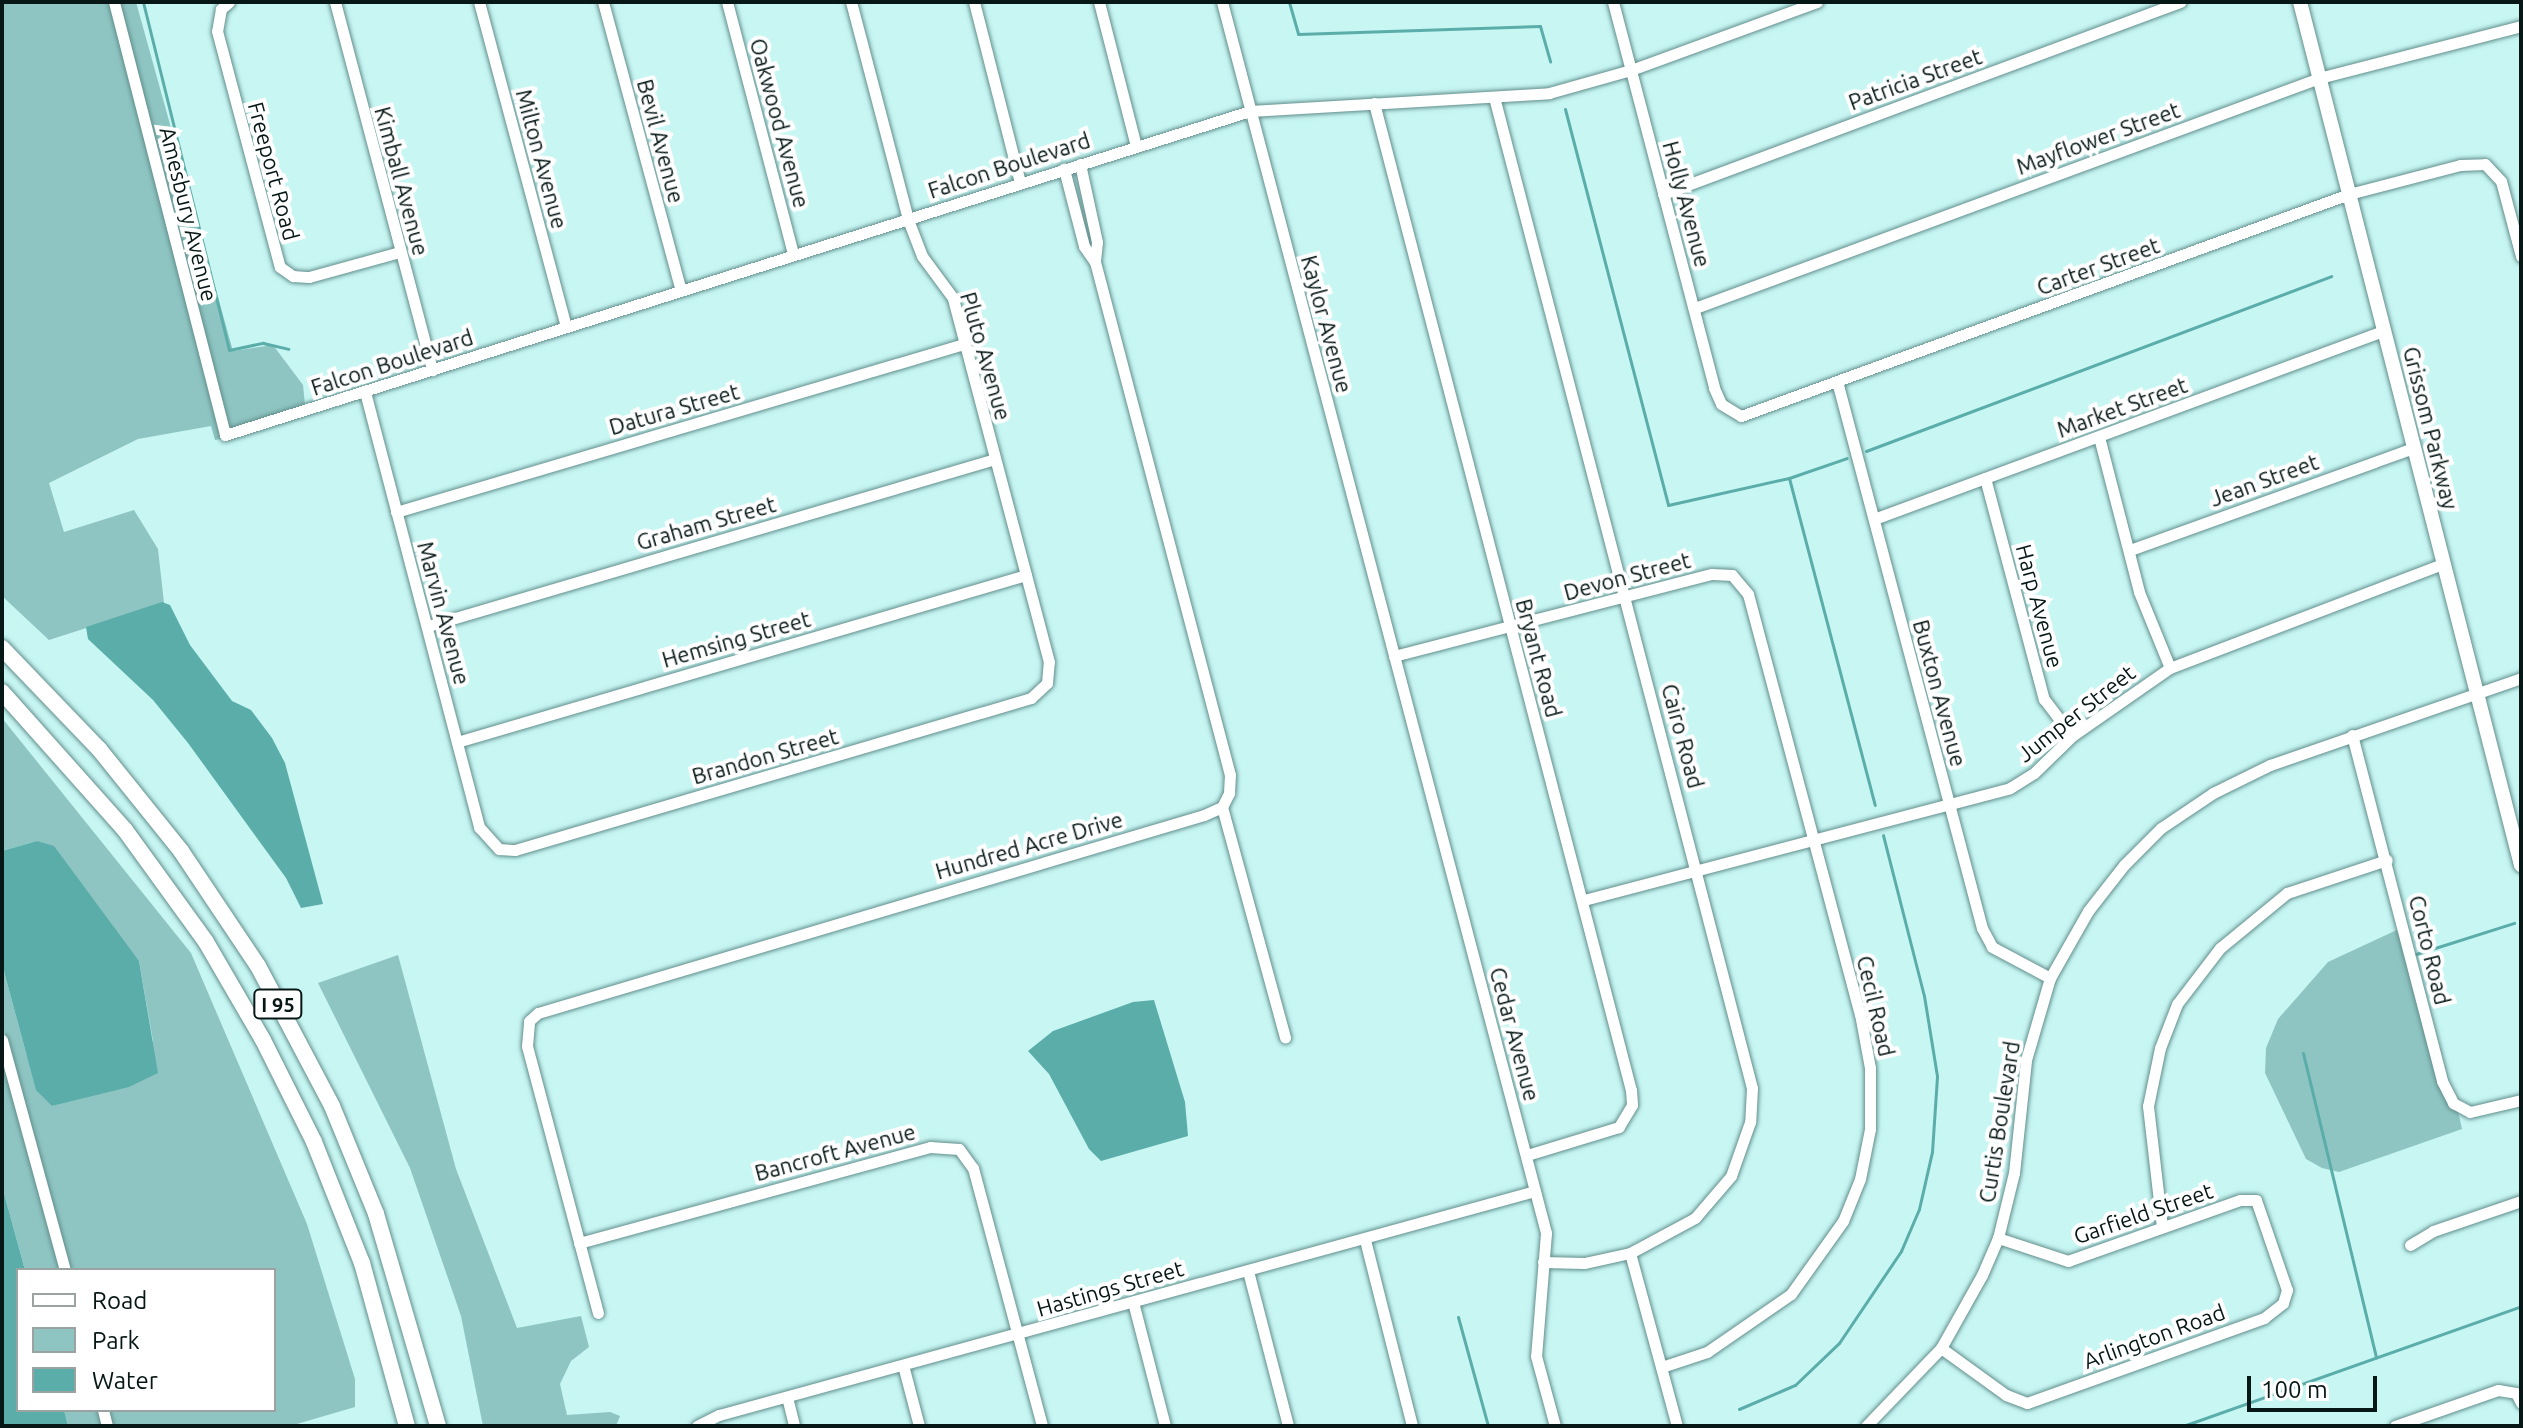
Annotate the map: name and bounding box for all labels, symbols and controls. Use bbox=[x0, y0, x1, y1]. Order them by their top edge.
street label: Oakwood Avenue bbox=[745, 35, 815, 211]
street label: Patricia Street bbox=[1845, 43, 1985, 115]
street label: Bevil Avenue bbox=[632, 76, 690, 206]
street label: Milton Avenue bbox=[511, 86, 573, 232]
street label: Mayflower Street bbox=[2013, 96, 2183, 180]
street label: Freeport Road bbox=[243, 99, 305, 243]
street label: Kimball Avenue bbox=[369, 104, 435, 258]
street label: Amesbury Avenue bbox=[155, 124, 223, 304]
street label: Falcon Boulevard bbox=[925, 126, 1093, 204]
street label: Holly Avenue bbox=[1657, 138, 1717, 270]
street label: Carter Street bbox=[2033, 232, 2163, 300]
street label: Kaylor Avenue bbox=[1296, 252, 1358, 396]
street label: Pluto Avenue bbox=[955, 289, 1017, 423]
street label: Falcon Boulevard bbox=[308, 323, 476, 401]
street label: Grissom Parkway bbox=[2398, 344, 2464, 512]
street label: Market Street bbox=[2053, 371, 2191, 443]
street label: Datura Street bbox=[606, 378, 742, 440]
street label: Jean Street bbox=[2206, 448, 2322, 512]
street label: Graham Street bbox=[633, 491, 779, 555]
street label: Marvin Avenue bbox=[412, 539, 476, 687]
street label: Harp Avenue bbox=[2011, 541, 2069, 671]
street label: Devon Street bbox=[1561, 546, 1693, 606]
street label: Bryant Road bbox=[1511, 596, 1567, 720]
street label: Hemsing Street bbox=[659, 605, 813, 673]
street label: Buxton Avenue bbox=[1908, 617, 1972, 769]
street label: Jumper Street bbox=[2012, 659, 2140, 767]
street label: Cairo Road bbox=[1656, 681, 1710, 791]
street label: Brandon Street bbox=[689, 723, 841, 789]
street label: Hundred Acre Drive bbox=[932, 806, 1126, 884]
street label: Corto Road bbox=[2404, 893, 2456, 1007]
street label: Cecil Road bbox=[1852, 953, 1900, 1059]
street label: Cedar Avenue bbox=[1484, 964, 1546, 1104]
road number: I 95 bbox=[252, 988, 304, 1020]
street label: Curtis Boulevard bbox=[1973, 1039, 2025, 1205]
street label: Bancroft Avenue bbox=[752, 1118, 918, 1186]
street label: Garfield Street bbox=[2070, 1177, 2216, 1249]
street label: Hastings Street bbox=[1034, 1254, 1186, 1322]
legend bbox=[16, 1268, 276, 1412]
text: Road bbox=[92, 1287, 147, 1314]
street label: Arlington Road bbox=[2080, 1298, 2228, 1374]
text: Park bbox=[92, 1327, 140, 1354]
scale bar bbox=[2251, 1360, 2381, 1410]
text: Water bbox=[92, 1367, 158, 1394]
text: 100 m bbox=[2261, 1376, 2328, 1403]

